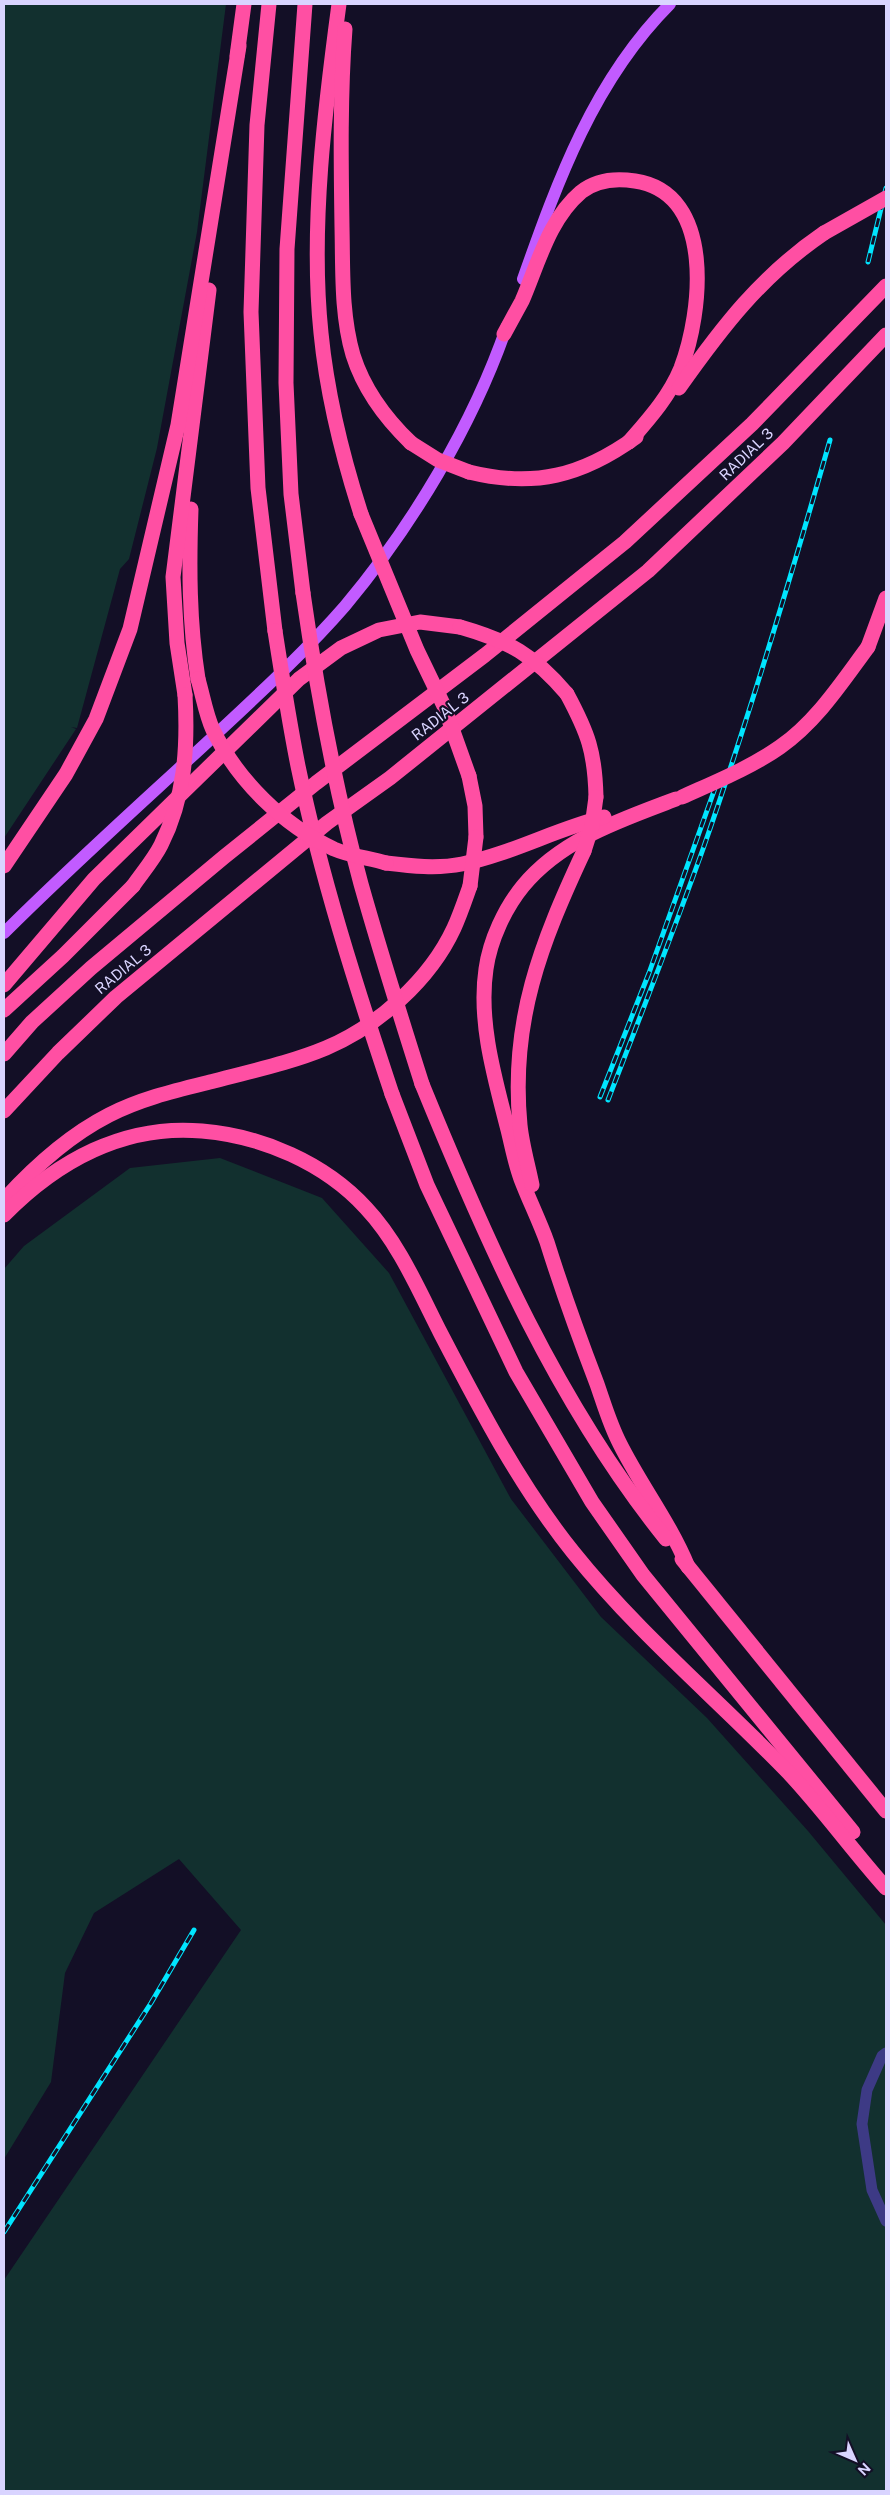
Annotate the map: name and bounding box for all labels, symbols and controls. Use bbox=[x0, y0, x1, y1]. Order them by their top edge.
street label: RADIAL 3 bbox=[716, 424, 776, 484]
street label: RADIAL 3 bbox=[408, 688, 472, 744]
street label: RADIAL 3 bbox=[92, 941, 154, 997]
north arrow bbox=[830, 2435, 880, 2485]
text: N bbox=[855, 2460, 874, 2479]

